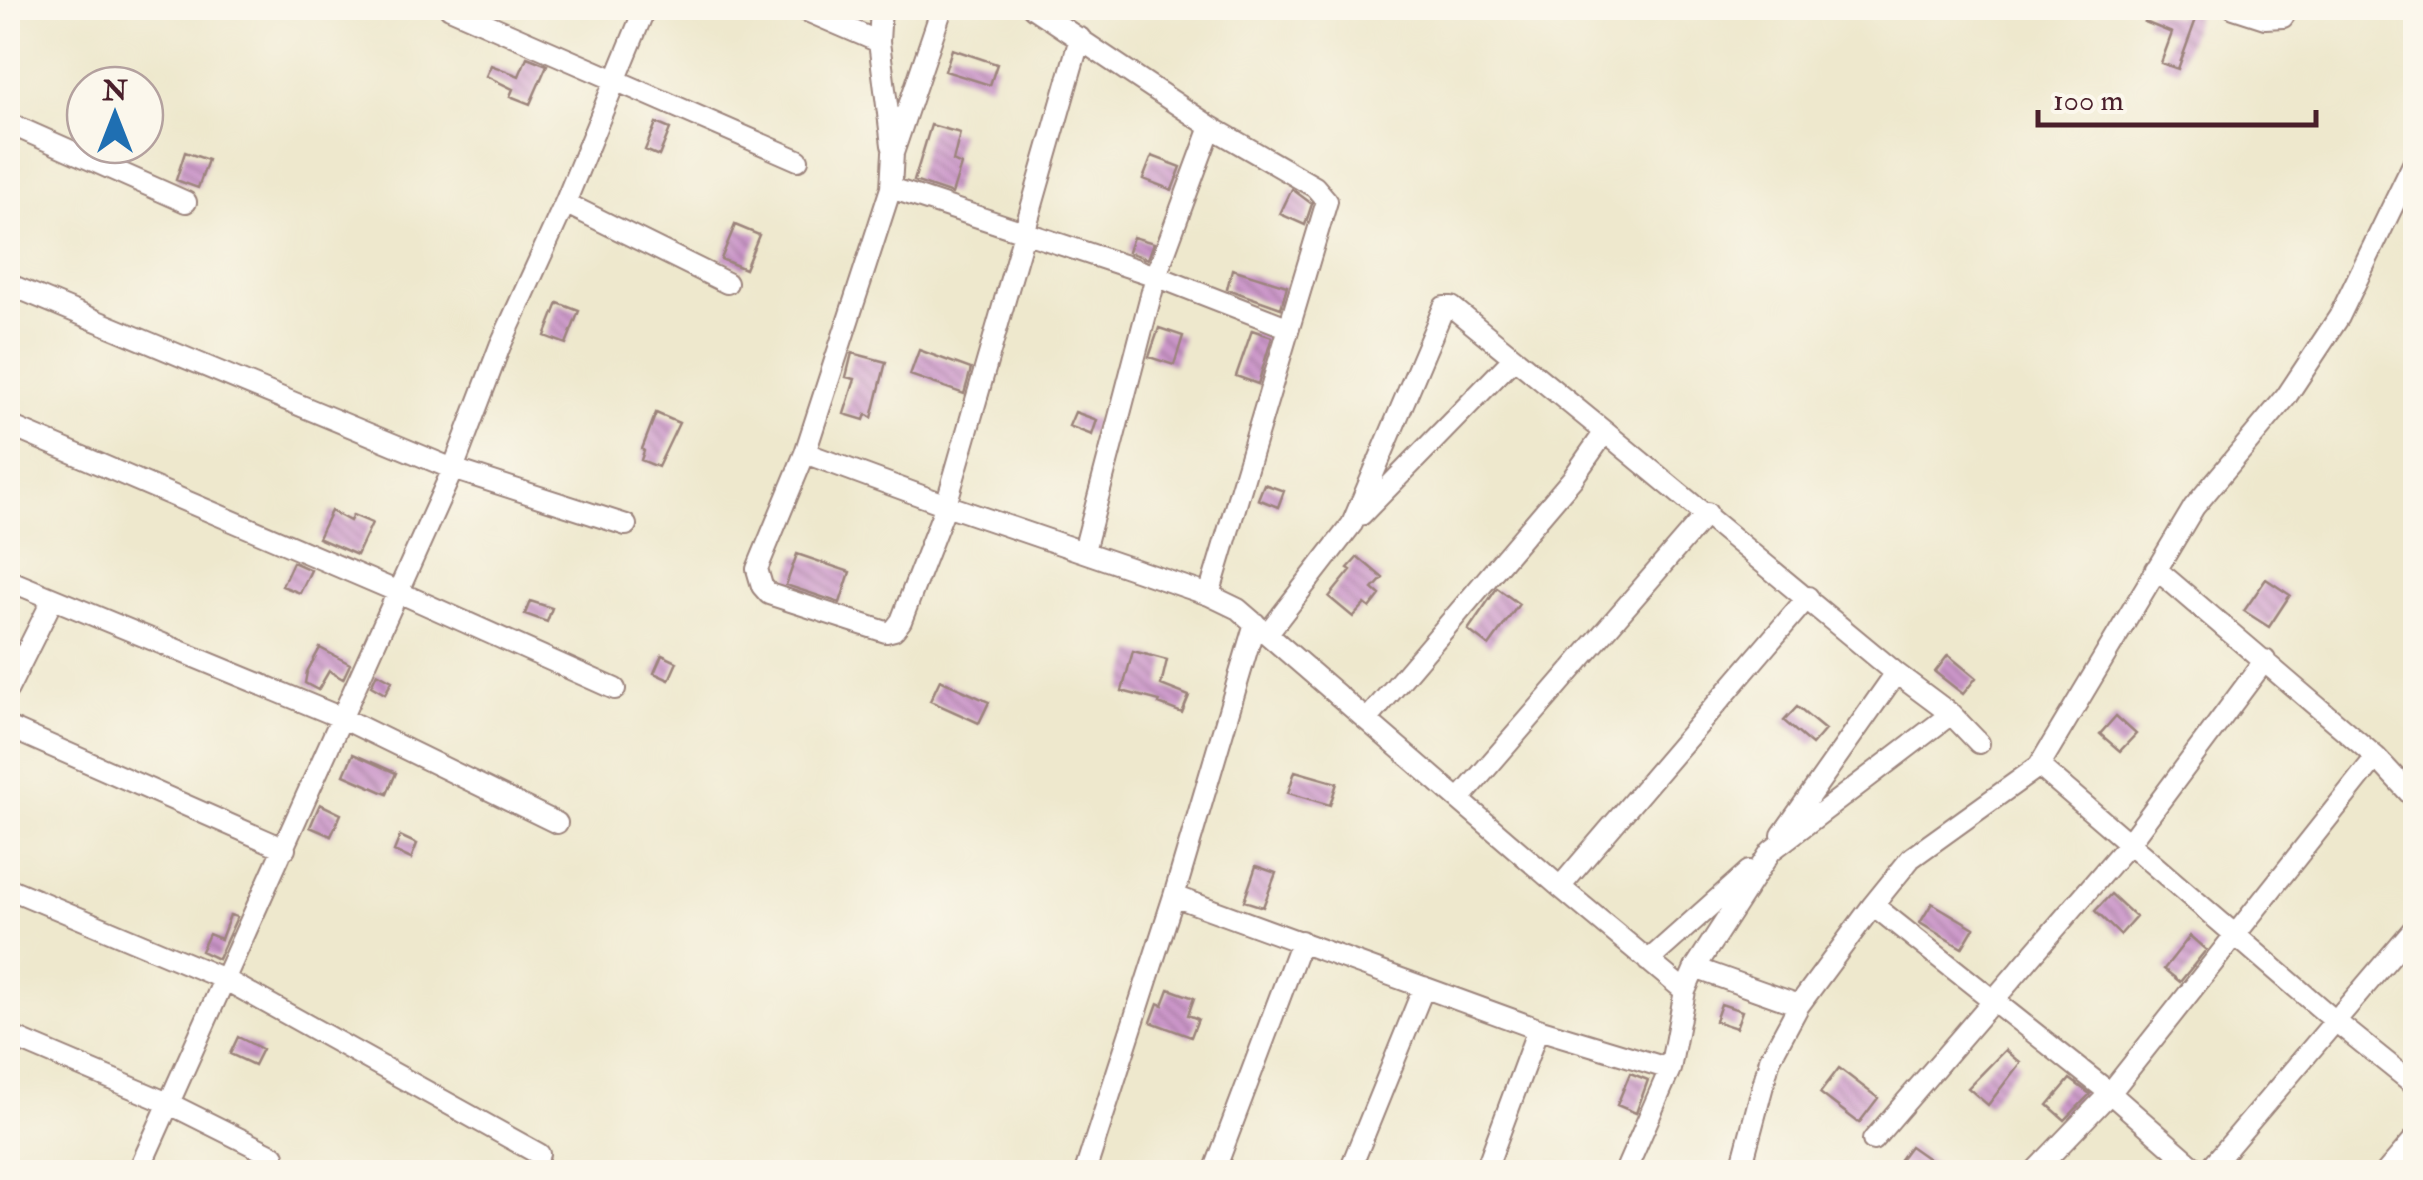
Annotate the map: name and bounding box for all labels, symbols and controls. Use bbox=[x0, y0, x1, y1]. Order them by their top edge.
north arrow bbox=[65, 65, 165, 165]
scale bar bbox=[2038, 65, 2316, 127]
text: N bbox=[101, 74, 128, 109]
text: 100 m bbox=[2053, 82, 2124, 119]

